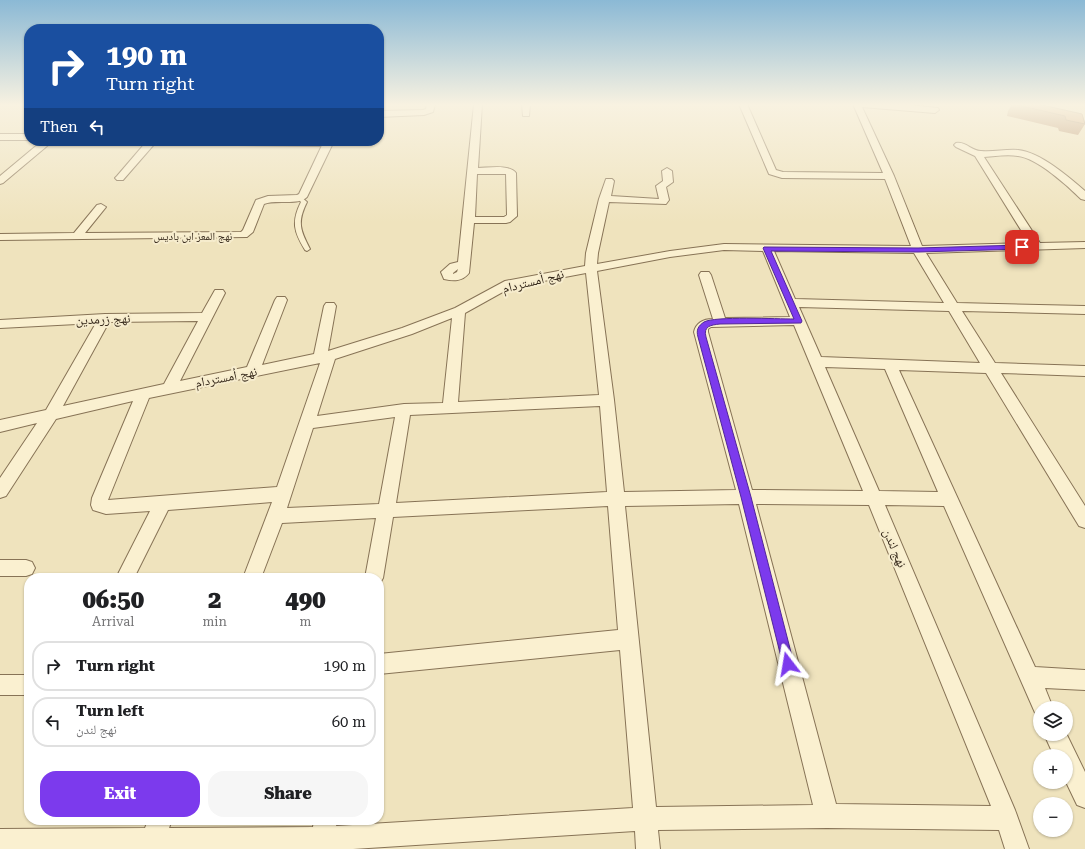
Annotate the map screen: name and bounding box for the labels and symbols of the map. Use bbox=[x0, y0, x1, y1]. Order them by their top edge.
street label: نهج المعز ابن باديس bbox=[154, 230, 232, 243]
pin bbox=[1005, 230, 1039, 264]
street label: نهج أمستردام bbox=[501, 266, 566, 298]
street label: نهج زرمدين bbox=[75, 311, 131, 329]
street label: نهج أمستردام bbox=[194, 364, 259, 392]
street label: نهج لندن bbox=[878, 526, 910, 570]
position arrow bbox=[767, 643, 809, 685]

